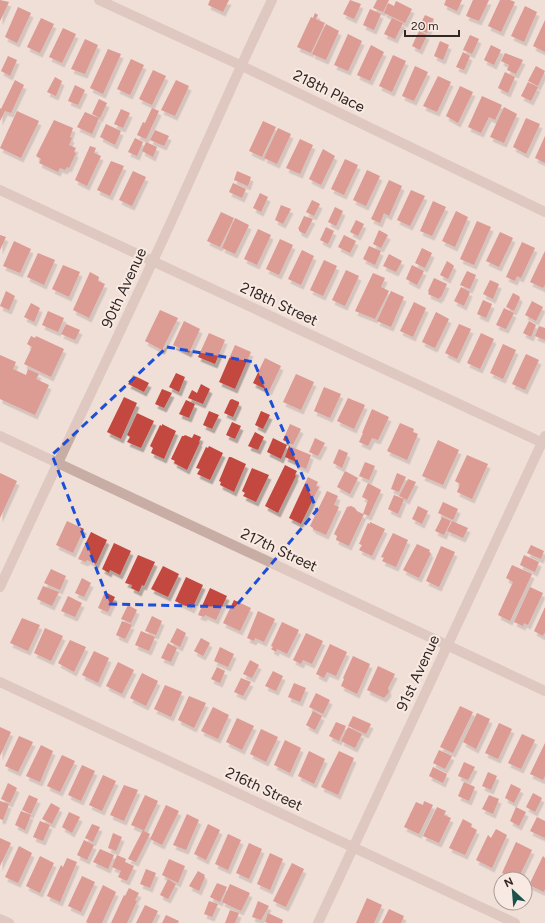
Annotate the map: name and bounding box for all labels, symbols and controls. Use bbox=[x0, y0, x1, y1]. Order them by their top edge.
scale bar bbox=[405, 12, 459, 38]
text: 20 m bbox=[411, 19, 439, 33]
street label: 218th Place bbox=[290, 66, 368, 116]
street label: 90th Avenue bbox=[98, 245, 150, 331]
street label: 218th Street bbox=[237, 278, 321, 330]
street label: 217th Street bbox=[238, 524, 320, 576]
street label: 91st Avenue bbox=[393, 632, 443, 714]
street label: 216th Street bbox=[223, 763, 306, 815]
north arrow bbox=[493, 871, 533, 911]
text: N bbox=[502, 875, 516, 890]

